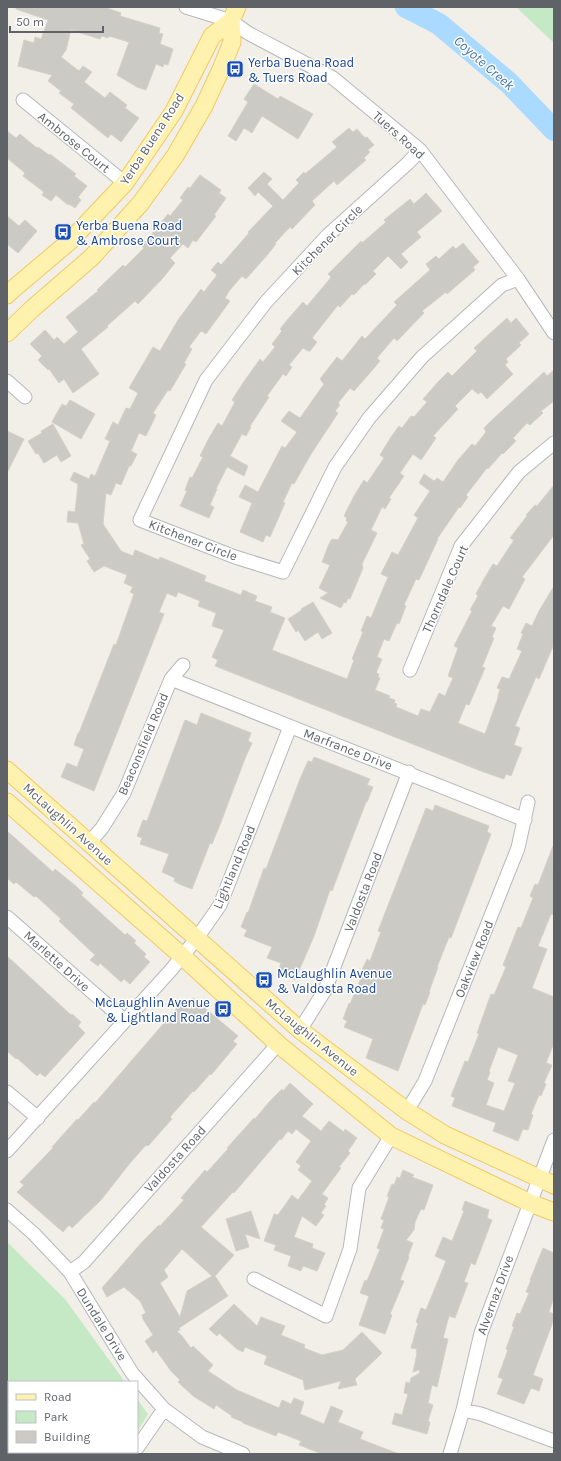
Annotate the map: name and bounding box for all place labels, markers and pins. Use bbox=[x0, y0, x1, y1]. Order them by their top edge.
place label: Yerba Buena Road & Tuers Road bbox=[248, 55, 354, 85]
bus stop icon: Yerba Buena Road & Tuers Road bbox=[225, 59, 245, 79]
place label: Yerba Buena Road & Ambrose Court bbox=[76, 218, 182, 248]
bus stop icon: Yerba Buena Road & Ambrose Court bbox=[53, 222, 73, 242]
place label: McLaughlin Avenue & Valdosta Road bbox=[277, 966, 393, 996]
bus stop icon: McLaughlin Avenue & Valdosta Road bbox=[254, 970, 274, 990]
place label: McLaughlin Avenue & Lightland Road bbox=[95, 995, 210, 1025]
bus stop icon: McLaughlin Avenue & Lightland Road bbox=[213, 999, 233, 1019]

